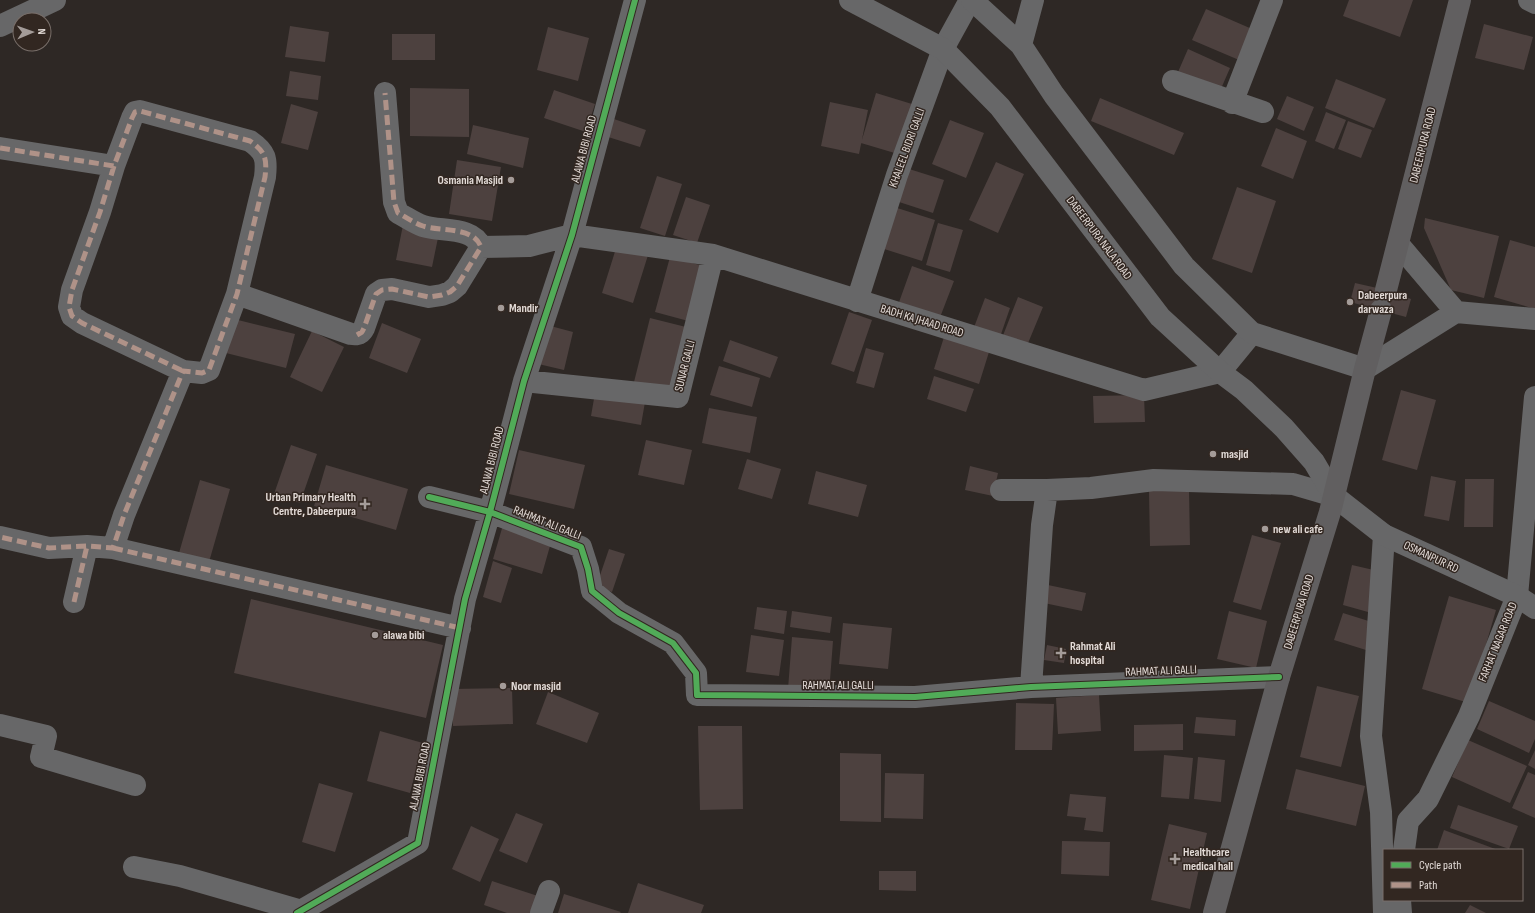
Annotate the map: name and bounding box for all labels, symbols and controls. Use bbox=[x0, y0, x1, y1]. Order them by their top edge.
north arrow bbox=[12, 12, 52, 52]
text: N bbox=[35, 29, 48, 35]
street label: DABEERPURA ROAD bbox=[1406, 105, 1440, 184]
street label: KHALEEL BIDRI GALLI bbox=[886, 106, 928, 190]
street label: ALAWA BIBI ROAD bbox=[568, 114, 600, 185]
place label: Osmania Masjid bbox=[438, 173, 503, 188]
marker: Osmania Masjid bbox=[506, 175, 516, 185]
street label: DABEERPURA NALA ROAD bbox=[1063, 193, 1135, 283]
place label: Dabeerpura darwaza bbox=[1358, 288, 1407, 317]
marker: Dabeerpura darwaza bbox=[1345, 297, 1355, 307]
place label: Mandir bbox=[509, 301, 539, 316]
street label: BADH KA JHAAD ROAD bbox=[879, 301, 965, 341]
marker: Mandir bbox=[496, 303, 506, 313]
street label: SUNAR GALLI bbox=[671, 339, 699, 393]
street label: ALAWA BIBI ROAD bbox=[476, 425, 508, 496]
place label: masjid bbox=[1221, 447, 1249, 462]
marker: masjid bbox=[1208, 449, 1218, 459]
place label: Urban Primary Health Centre, Dabeerpura bbox=[265, 490, 356, 519]
marker: Urban Primary Health Centre, Dabeerpura bbox=[359, 498, 371, 510]
street label: RAHMAT ALI GALLI bbox=[511, 503, 583, 543]
place label: new ali cafe bbox=[1273, 522, 1323, 537]
marker: new ali cafe bbox=[1260, 524, 1270, 534]
street label: OSMANPUR RD bbox=[1401, 538, 1461, 576]
street label: DABEERPURA ROAD bbox=[1280, 573, 1318, 651]
street label: FARHAT NAGAR ROAD bbox=[1475, 600, 1521, 684]
place label: alawa bibi bbox=[383, 628, 424, 643]
marker: alawa bibi bbox=[370, 630, 380, 640]
place label: Rahmat Ali hospital bbox=[1070, 639, 1116, 668]
marker: Rahmat Ali hospital bbox=[1055, 647, 1067, 659]
street label: RAHMAT ALI GALLI bbox=[1125, 662, 1197, 680]
street label: RAHMAT ALI GALLI bbox=[802, 678, 874, 693]
place label: Noor masjid bbox=[511, 679, 561, 694]
marker: Noor masjid bbox=[498, 681, 508, 691]
street label: ALAWA BIBI ROAD bbox=[406, 741, 434, 812]
place label: Healthcare medical hall bbox=[1183, 845, 1233, 874]
legend bbox=[1383, 849, 1523, 901]
marker: Healthcare medical hall bbox=[1170, 854, 1180, 864]
text: Cycle path bbox=[1419, 858, 1461, 873]
text: Path bbox=[1419, 878, 1437, 893]

